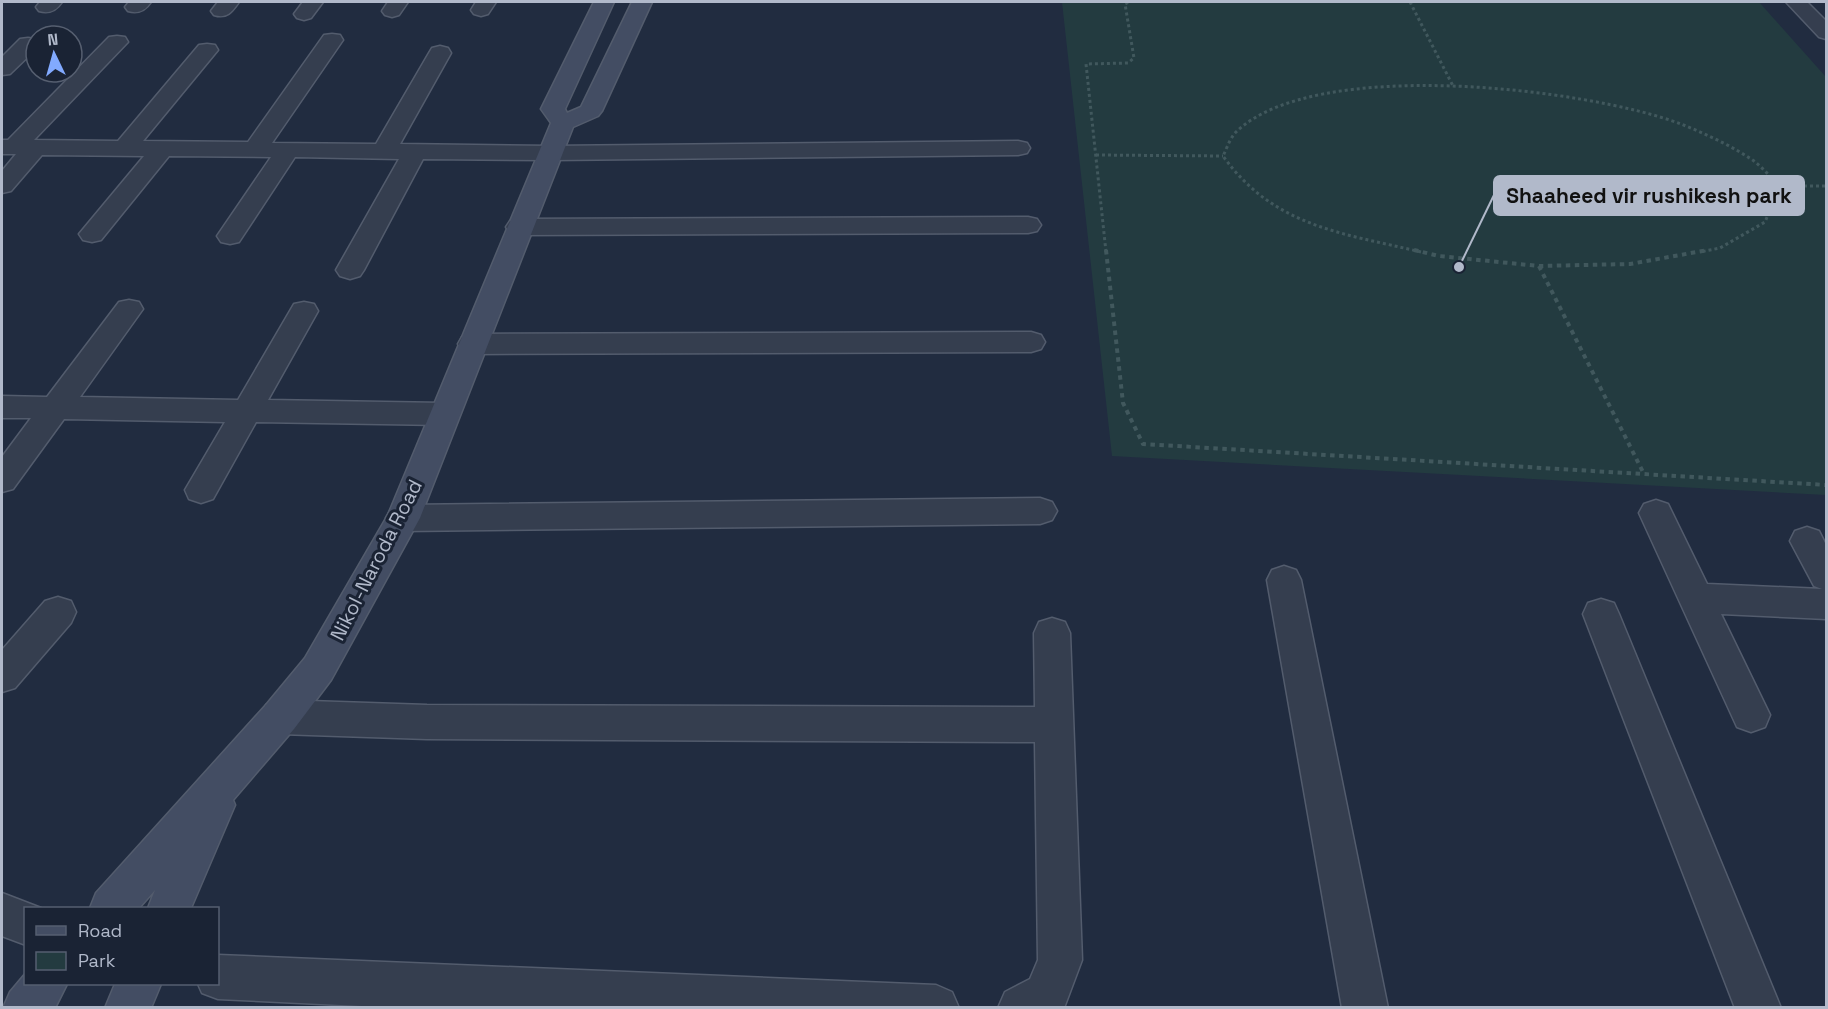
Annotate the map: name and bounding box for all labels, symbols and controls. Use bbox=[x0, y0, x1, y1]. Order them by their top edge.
north arrow bbox=[24, 24, 84, 84]
text: N bbox=[46, 29, 59, 50]
callout: Shaaheed vir rushikesh park bbox=[1494, 176, 1804, 215]
text: Shaaheed vir rushikesh park bbox=[1506, 182, 1792, 209]
street label: Nikol-Naroda Road bbox=[324, 475, 428, 645]
legend bbox=[24, 907, 219, 985]
text: Road bbox=[78, 919, 122, 942]
text: Park bbox=[78, 949, 116, 972]

